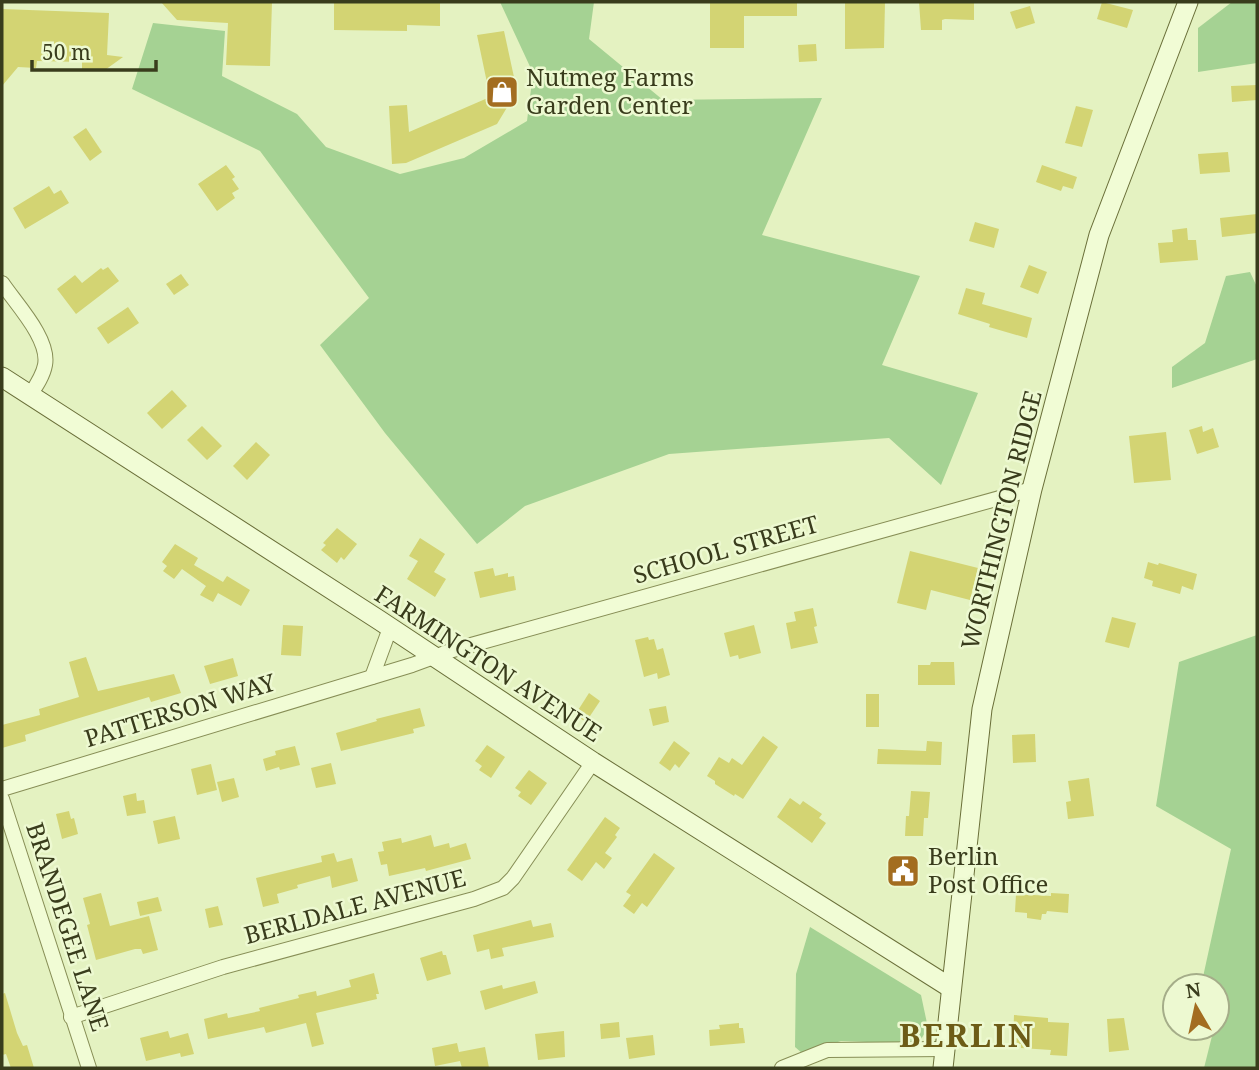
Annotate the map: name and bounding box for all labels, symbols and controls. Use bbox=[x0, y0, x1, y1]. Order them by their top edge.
scale bar bbox=[32, 28, 156, 72]
text: 50 m bbox=[42, 38, 91, 66]
place label: Nutmeg Farms Garden Center bbox=[526, 60, 694, 121]
shop icon: Nutmeg Farms Garden Center bbox=[483, 73, 521, 111]
street label: WORTHINGTON RIDGE bbox=[952, 387, 1049, 653]
street label: SCHOOL STREET bbox=[629, 506, 822, 591]
street label: FARMINGTON AVENUE bbox=[369, 577, 609, 749]
street label: PATTERSON WAY bbox=[80, 665, 280, 754]
street label: BRANDEGEE LANE bbox=[19, 818, 118, 1035]
place label: Berlin Post Office bbox=[928, 839, 1048, 900]
public building icon: Berlin Post Office bbox=[884, 852, 922, 890]
street label: BERLDALE AVENUE bbox=[240, 860, 469, 951]
north arrow bbox=[1161, 972, 1231, 1042]
text: N bbox=[1184, 976, 1203, 1004]
district label: BERLIN bbox=[899, 1013, 1035, 1056]

